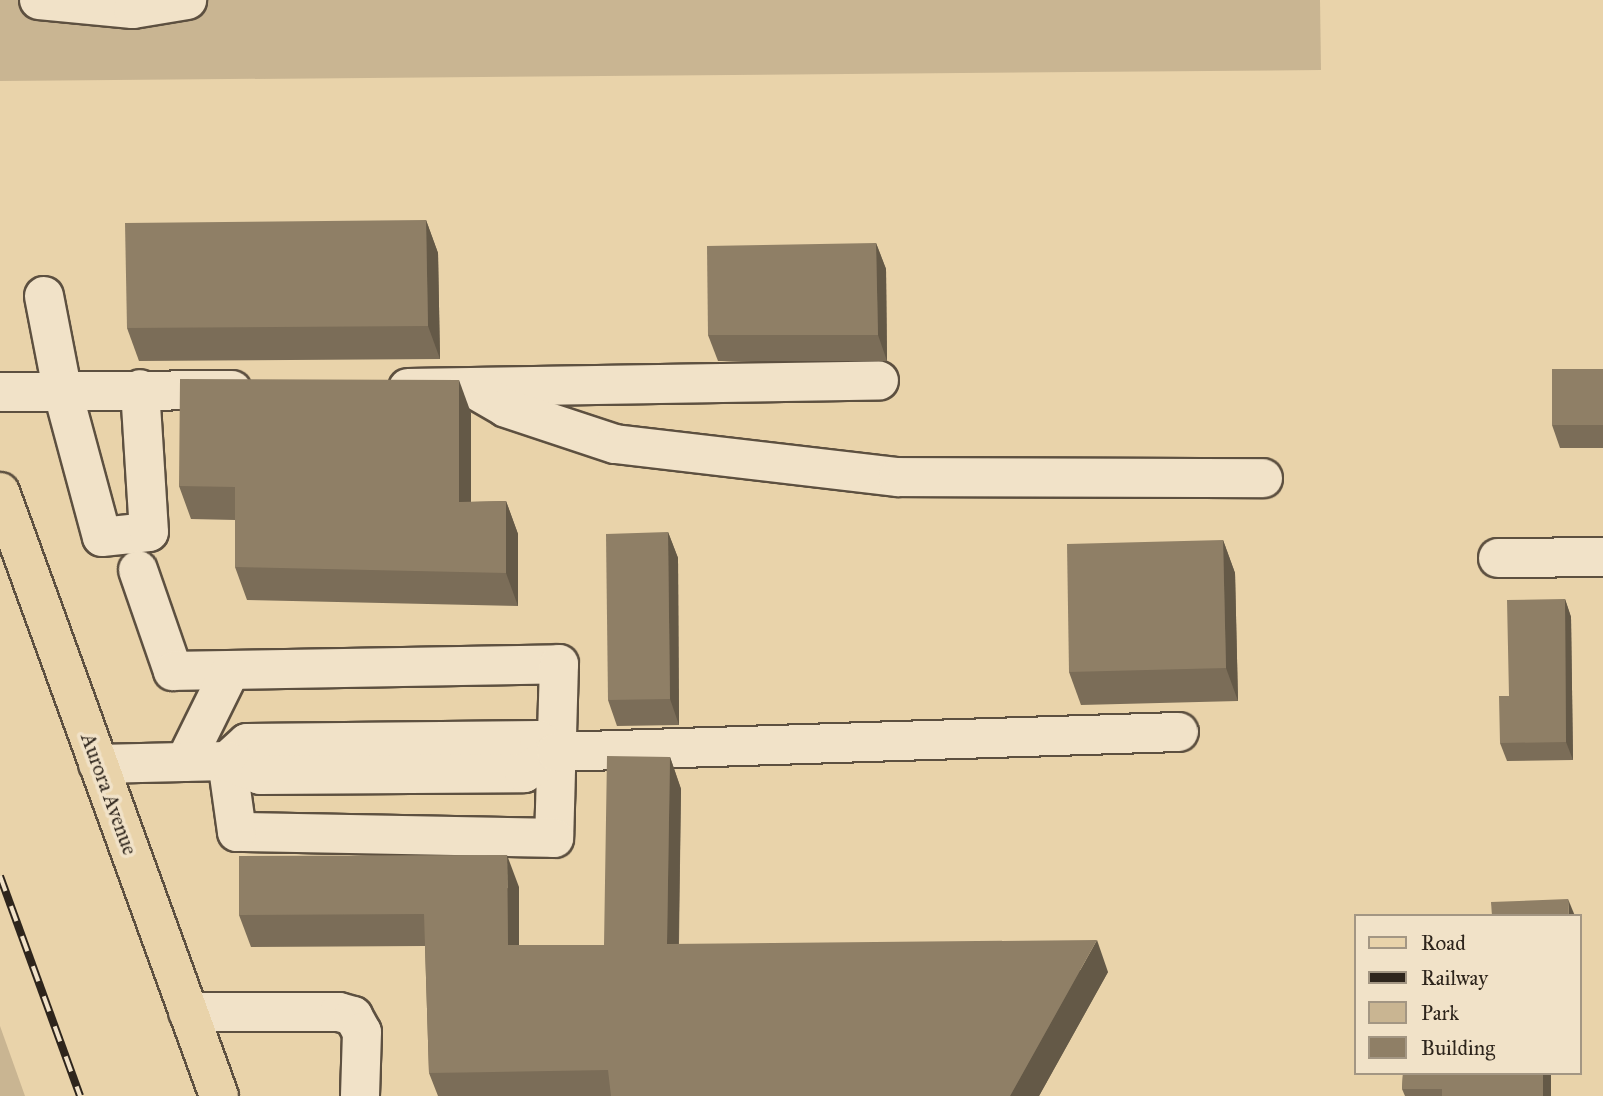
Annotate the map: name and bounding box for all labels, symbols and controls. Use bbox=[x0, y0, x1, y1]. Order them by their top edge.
street label: Aurora Avenue bbox=[75, 730, 143, 858]
legend bbox=[1354, 914, 1582, 1075]
text: Road bbox=[1421, 930, 1466, 956]
text: Railway bbox=[1421, 965, 1488, 991]
text: Park bbox=[1421, 1000, 1459, 1026]
text: Building bbox=[1421, 1035, 1495, 1061]

